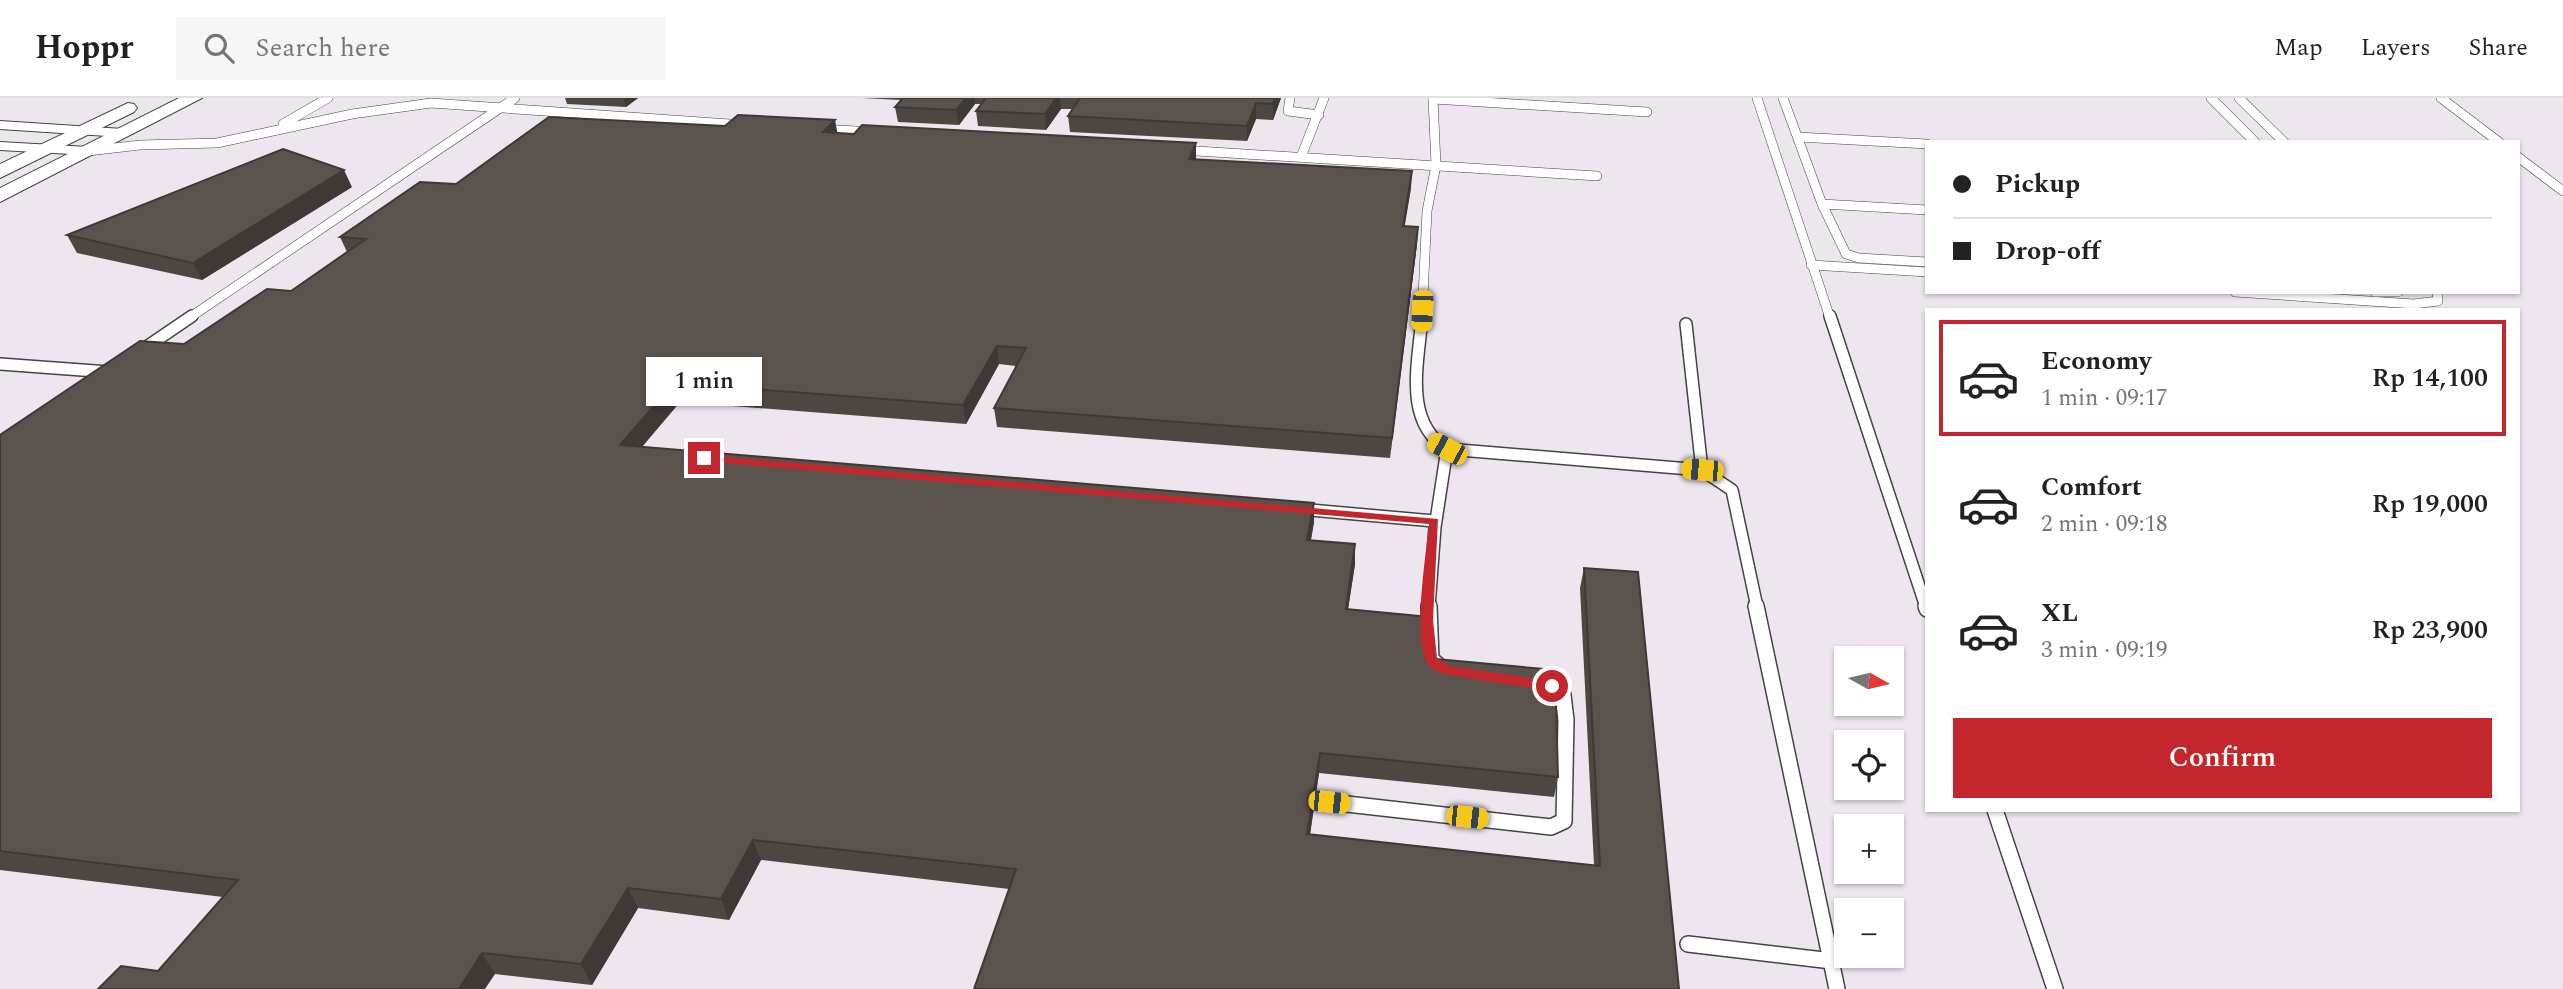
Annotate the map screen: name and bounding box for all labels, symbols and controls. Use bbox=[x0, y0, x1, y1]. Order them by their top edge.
search box bbox=[176, 17, 666, 80]
text: Hoppr bbox=[35, 23, 134, 73]
text: Search here bbox=[256, 28, 390, 68]
icon: search bbox=[200, 29, 238, 67]
text: Map bbox=[2274, 30, 2323, 66]
text: Layers bbox=[2361, 30, 2431, 66]
text: Share bbox=[2469, 30, 2528, 66]
text: Pickup bbox=[1995, 164, 2080, 204]
text: Drop-off bbox=[1995, 231, 2100, 271]
car bbox=[1411, 289, 1434, 333]
text: Economy bbox=[2041, 341, 2151, 381]
icon: car bbox=[1957, 347, 2020, 410]
callout: 1 min bbox=[646, 356, 762, 406]
text: Rp 14,100 bbox=[2372, 358, 2488, 398]
text: 1 min bbox=[674, 364, 734, 399]
text: 1 min · 09:17 bbox=[2041, 381, 2168, 416]
car bbox=[1424, 430, 1471, 468]
route end bbox=[688, 442, 720, 474]
car bbox=[1681, 458, 1724, 482]
text: Comfort bbox=[2041, 467, 2142, 507]
icon: car bbox=[1957, 473, 2020, 536]
text: Rp 19,000 bbox=[2372, 484, 2488, 524]
text: 2 min · 09:18 bbox=[2041, 507, 2168, 542]
text: XL bbox=[2041, 593, 2078, 633]
icon: car bbox=[1957, 599, 2020, 662]
text: Rp 23,900 bbox=[2372, 610, 2488, 650]
text: 3 min · 09:19 bbox=[2041, 633, 2168, 668]
north arrow bbox=[1834, 646, 1904, 716]
map controls bbox=[1834, 646, 1904, 968]
route start bbox=[1536, 670, 1568, 702]
button: Confirm bbox=[1953, 718, 2492, 798]
button: locate bbox=[1834, 730, 1904, 800]
car bbox=[1308, 789, 1351, 815]
car bbox=[1446, 804, 1489, 830]
button: + bbox=[1834, 814, 1904, 884]
button: − bbox=[1834, 898, 1904, 968]

